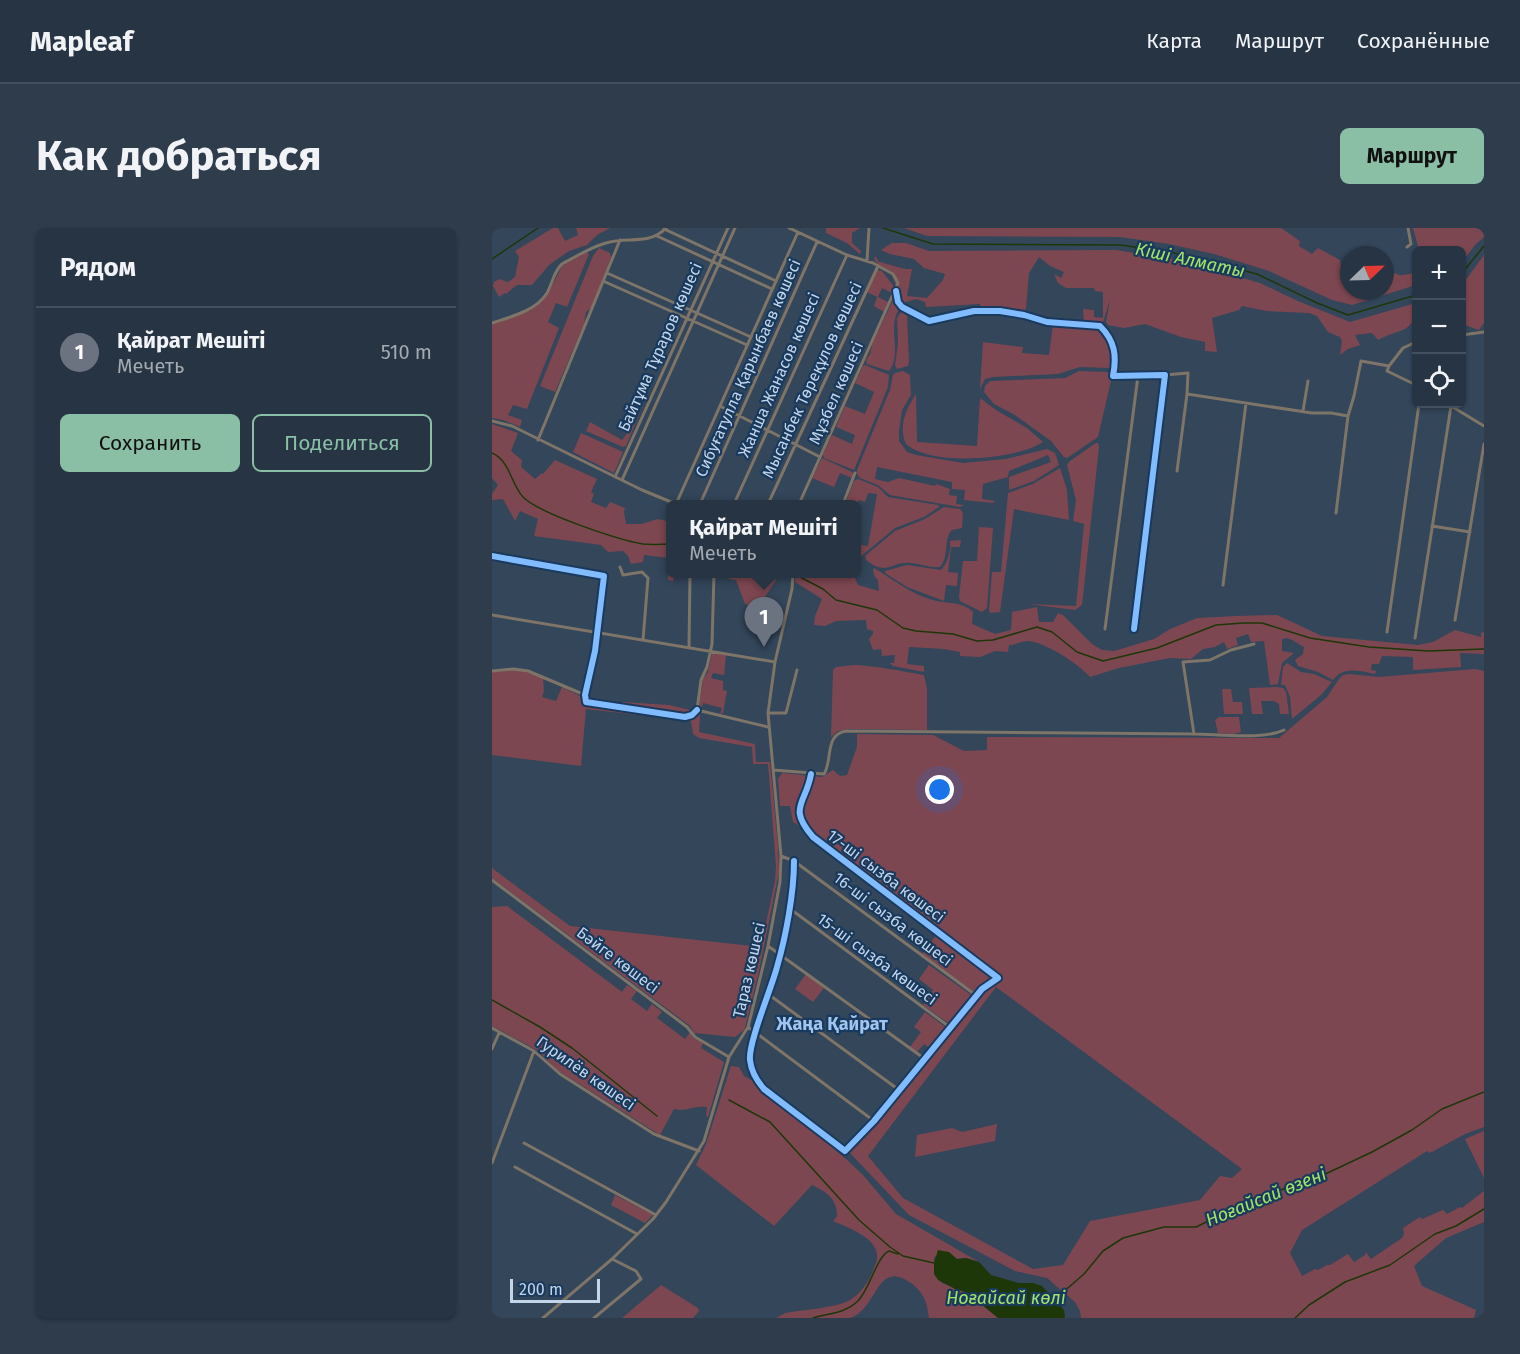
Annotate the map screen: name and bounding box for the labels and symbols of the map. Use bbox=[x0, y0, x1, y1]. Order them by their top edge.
water label: Кіші Алматы bbox=[1133, 238, 1247, 282]
north arrow bbox=[1340, 246, 1394, 300]
street label: Сибуғатулла Қарынбаев көшесі bbox=[691, 256, 805, 480]
street label: Байтұма Тұраров көшесі bbox=[614, 260, 706, 434]
street label: Мысанбек Төреқұлов көшесі bbox=[758, 279, 866, 481]
street label: Жанша Жанасов көшесі bbox=[734, 290, 824, 460]
street label: Мұзбел көшесі bbox=[805, 339, 867, 447]
pin: 1 bbox=[744, 598, 784, 647]
your location bbox=[925, 775, 954, 804]
street label: 17-ші сызба көшесі bbox=[823, 826, 949, 926]
street label: 16-ші сызба көшесі bbox=[830, 868, 956, 970]
street label: 15-ші сызба көшесі bbox=[813, 909, 941, 1009]
street label: Тараз көшесі bbox=[729, 920, 769, 1020]
street label: Бәйге көшесі bbox=[573, 923, 663, 997]
district label: Жаңа Қайрат bbox=[775, 1013, 888, 1035]
street label: Гурилёв көшесі bbox=[533, 1032, 639, 1114]
water label: Ноғайсай өзені bbox=[1202, 1163, 1330, 1231]
scale bar bbox=[510, 1276, 600, 1304]
water label: Ноғайсай көлі bbox=[946, 1287, 1066, 1309]

